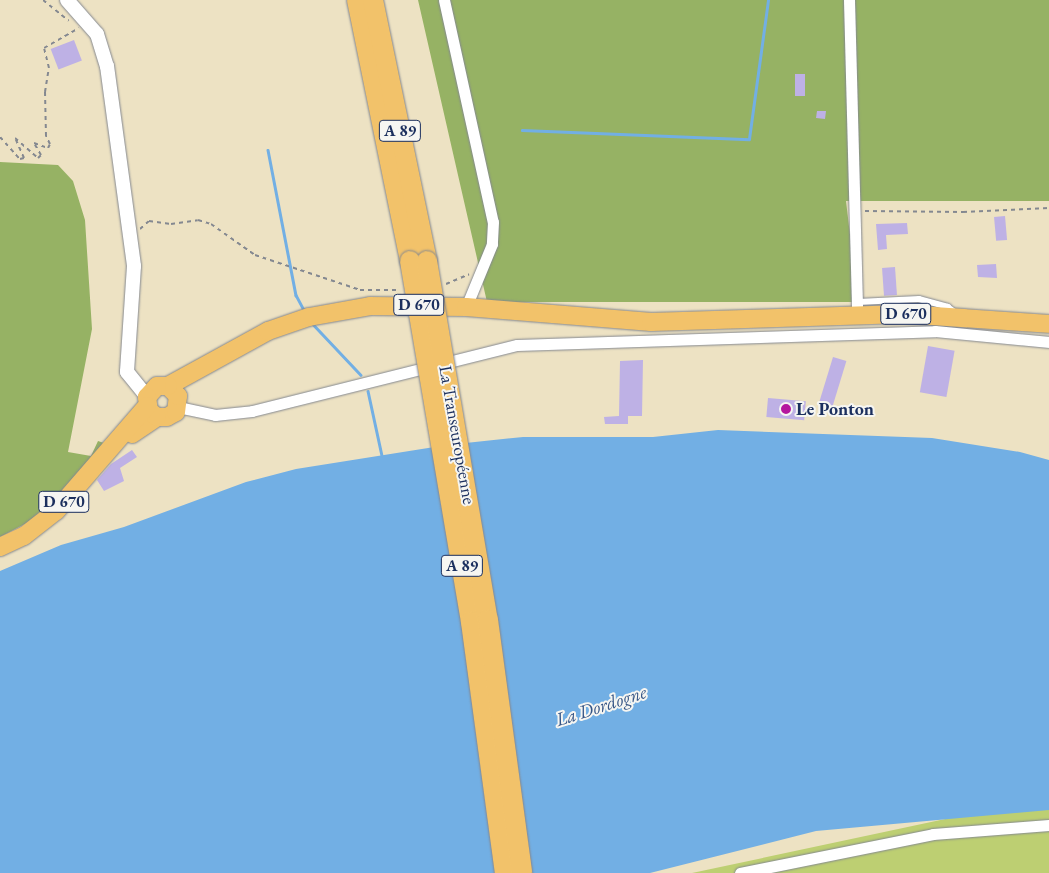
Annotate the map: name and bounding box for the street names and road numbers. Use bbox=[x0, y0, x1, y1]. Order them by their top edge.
road number: A 89 bbox=[379, 118, 421, 144]
road number: D 670 bbox=[393, 292, 445, 318]
road number: D 670 bbox=[880, 300, 932, 328]
street label: La Transeuropéenne bbox=[434, 364, 480, 506]
road number: D 670 bbox=[38, 488, 90, 516]
road number: A 89 bbox=[441, 552, 483, 580]

